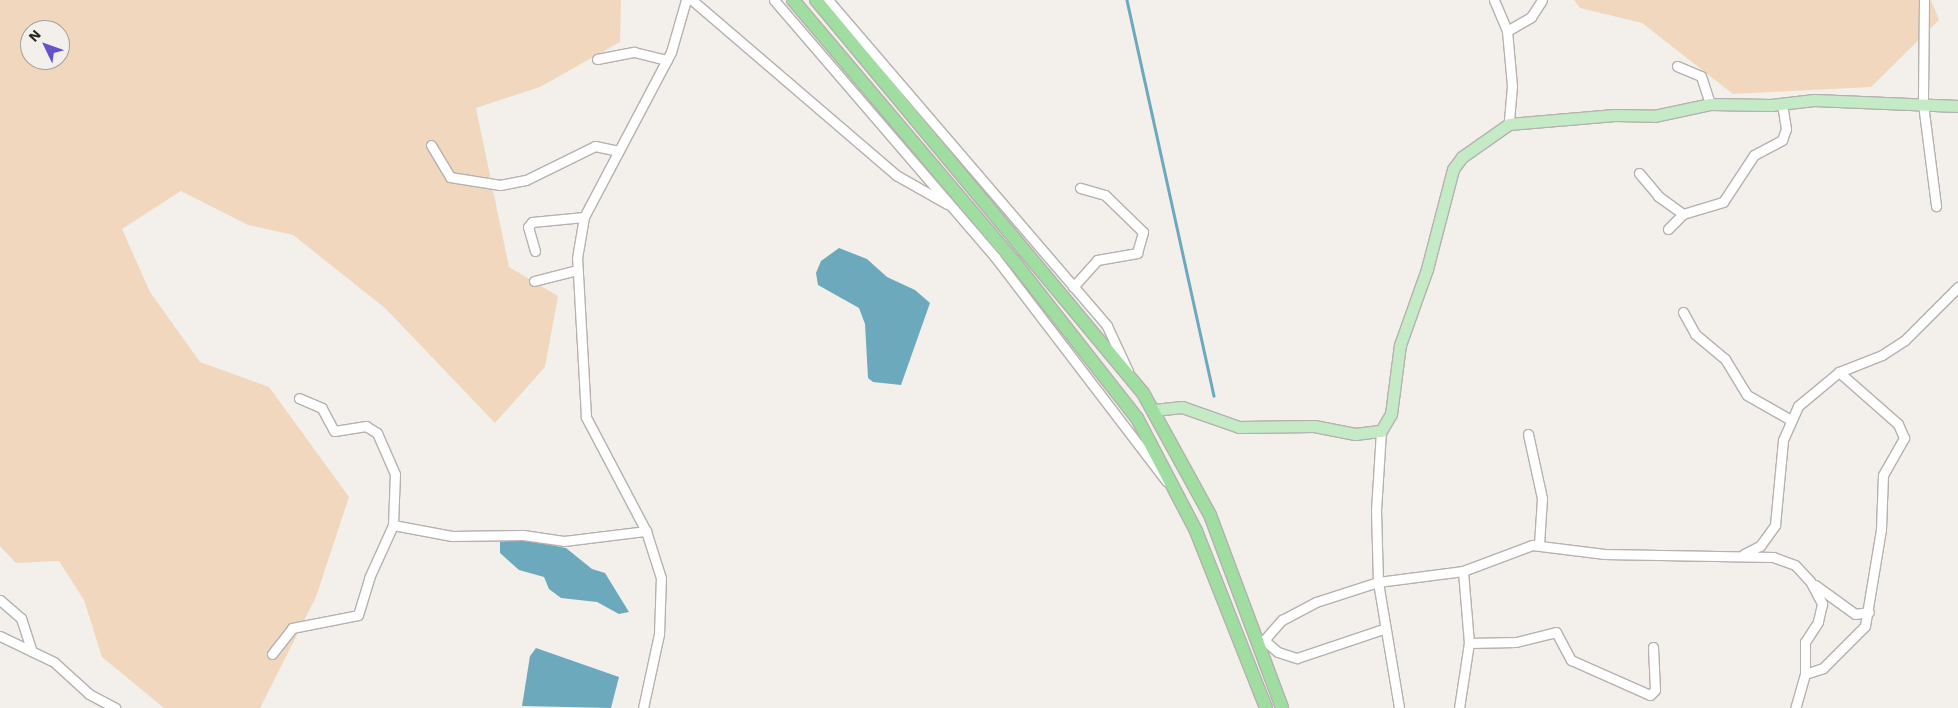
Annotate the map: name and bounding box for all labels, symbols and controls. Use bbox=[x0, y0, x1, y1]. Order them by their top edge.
north arrow bbox=[20, 20, 70, 70]
text: N bbox=[25, 26, 44, 45]

